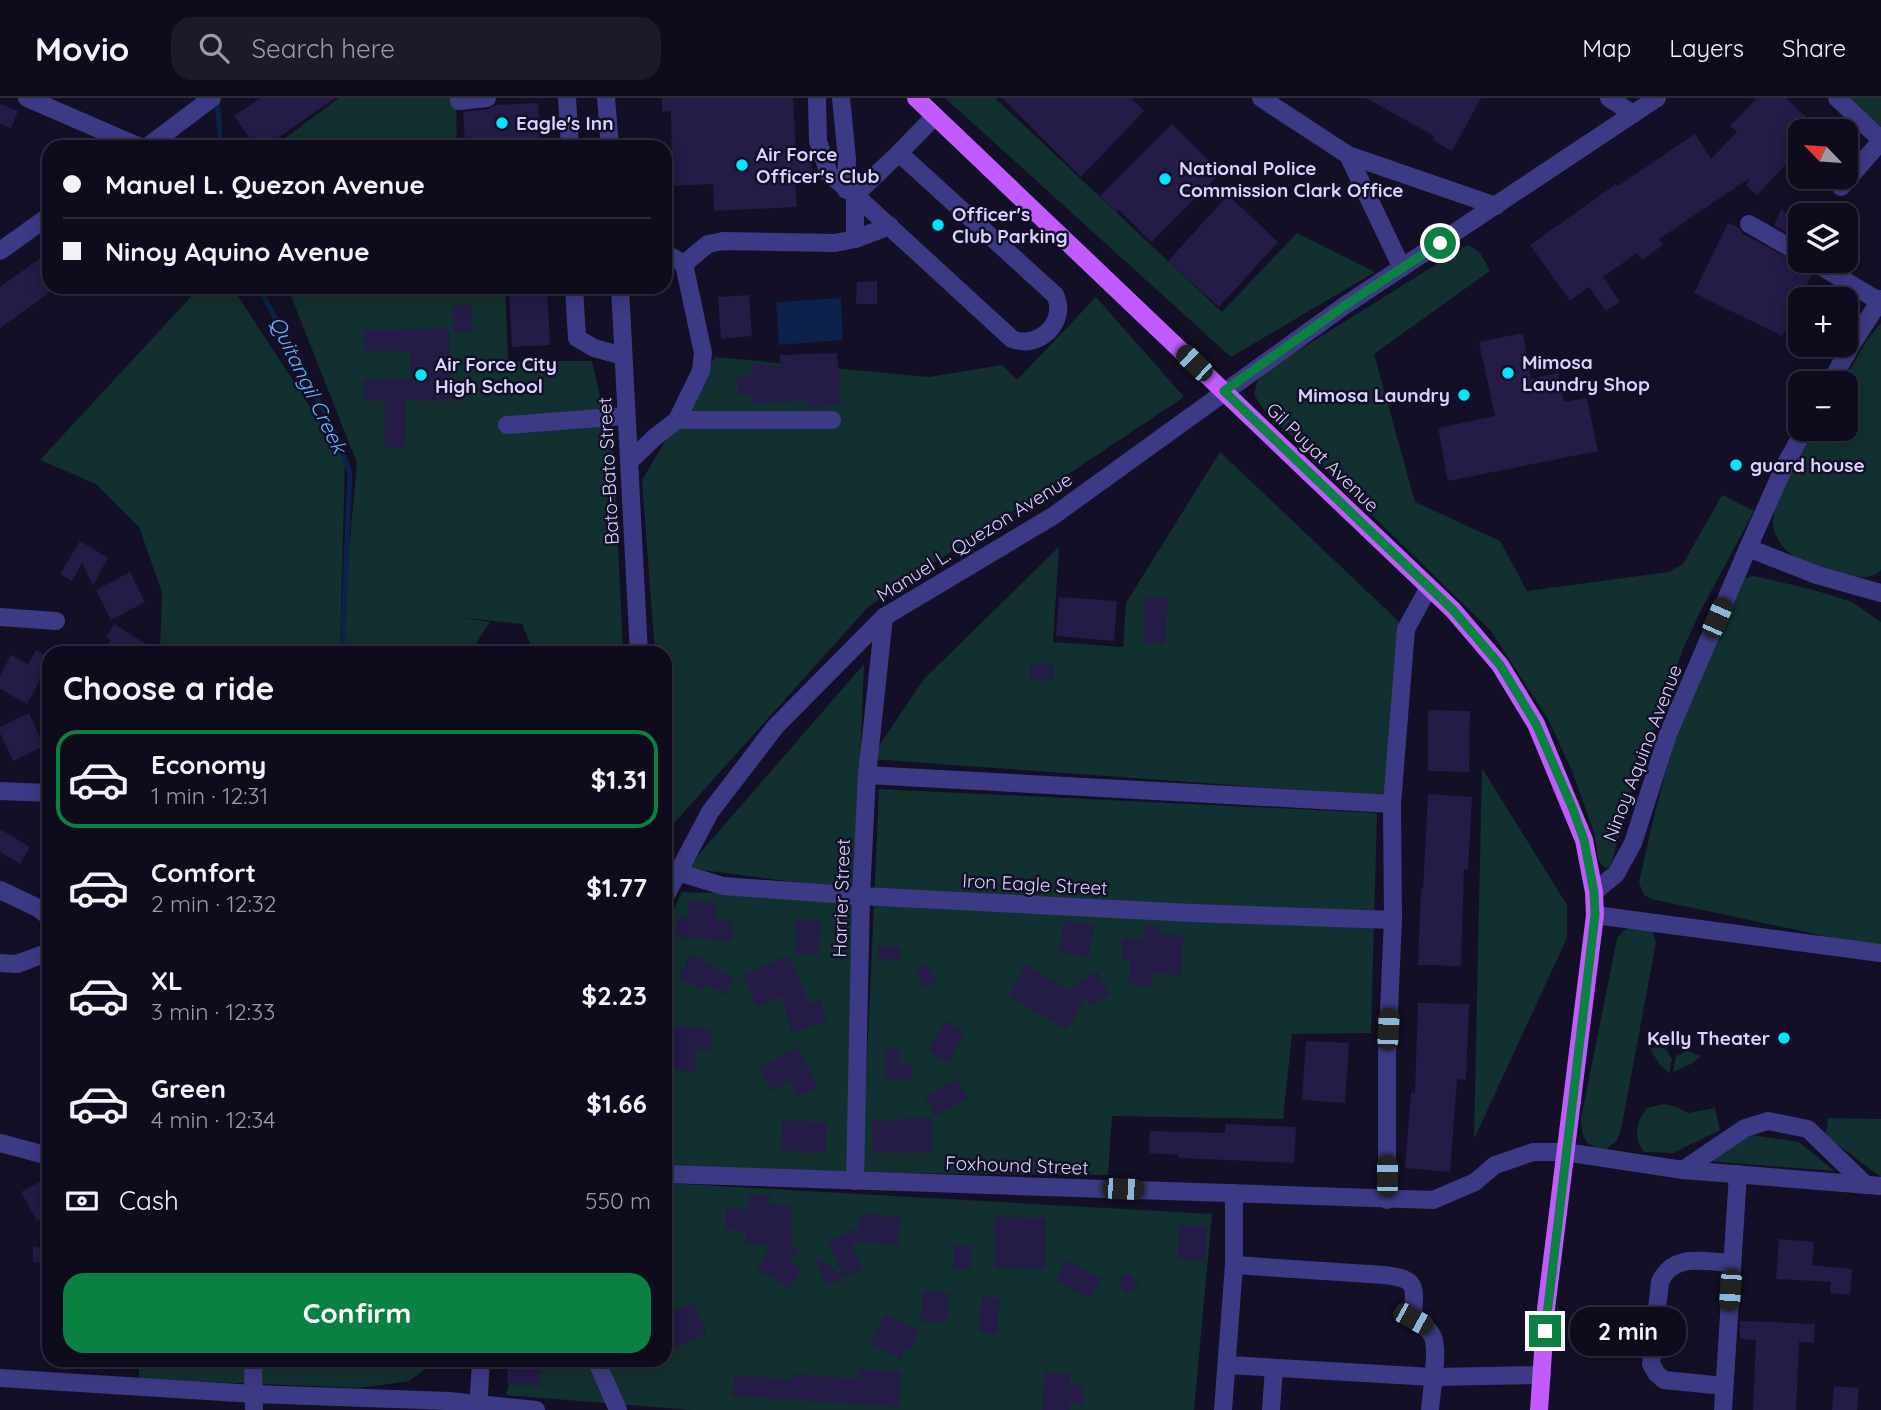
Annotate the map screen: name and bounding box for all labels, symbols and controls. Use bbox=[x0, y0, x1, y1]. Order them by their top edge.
search box bbox=[171, 17, 661, 80]
text: Movio bbox=[35, 28, 129, 69]
icon: search bbox=[195, 29, 233, 67]
text: Search here bbox=[251, 32, 395, 65]
text: Map bbox=[1582, 33, 1631, 63]
text: Layers bbox=[1669, 33, 1744, 63]
text: Share bbox=[1782, 33, 1846, 63]
place label: Eagle's Inn bbox=[516, 111, 613, 135]
marker: Eagle's Inn bbox=[494, 115, 510, 131]
north arrow bbox=[1788, 119, 1858, 189]
map controls bbox=[1788, 119, 1858, 441]
place label: Air Force Officer's Club bbox=[756, 142, 879, 188]
place label: National Police Commission Clark Office bbox=[1179, 156, 1404, 202]
marker: Air Force Officer's Club bbox=[734, 157, 750, 173]
text: Manuel L. Quezon Avenue bbox=[105, 168, 425, 201]
marker: National Police Commission Clark Office bbox=[1157, 171, 1173, 187]
place label: Officer's Club Parking bbox=[952, 202, 1068, 248]
button: layers bbox=[1788, 203, 1858, 273]
marker: Officer's Club Parking bbox=[930, 217, 946, 233]
route start bbox=[1424, 227, 1456, 259]
text: Ninoy Aquino Avenue bbox=[105, 235, 370, 268]
button: + bbox=[1788, 287, 1858, 357]
water label: Quitangil Creek bbox=[265, 312, 354, 459]
car bbox=[1172, 341, 1217, 385]
place label: Mimosa Laundry Shop bbox=[1522, 350, 1650, 396]
place label: Air Force City High School bbox=[435, 352, 557, 398]
marker: Mimosa Laundry Shop bbox=[1500, 365, 1516, 381]
marker: Air Force City High School bbox=[413, 367, 429, 383]
button: − bbox=[1788, 371, 1858, 441]
place label: Mimosa Laundry bbox=[1298, 383, 1450, 407]
marker: Mimosa Laundry bbox=[1456, 387, 1472, 403]
street label: Bato-Bato Street bbox=[592, 397, 624, 545]
street label: Gil Puyat Avenue bbox=[1262, 397, 1384, 517]
place label: guard house bbox=[1750, 453, 1865, 477]
marker: guard house bbox=[1728, 457, 1744, 473]
street label: Manuel L. Quezon Avenue bbox=[872, 467, 1076, 607]
car bbox=[1699, 595, 1736, 641]
street label: Ninoy Aquino Avenue bbox=[1597, 661, 1687, 845]
text: Choose a ride bbox=[63, 668, 275, 708]
icon: car bbox=[67, 748, 130, 811]
text: Economy bbox=[151, 748, 266, 781]
text: $1.31 bbox=[591, 763, 647, 796]
text: 1 min · 12:31 bbox=[151, 781, 268, 810]
street label: Harrier Street bbox=[827, 838, 855, 958]
icon: car bbox=[67, 856, 130, 919]
text: Comfort bbox=[151, 856, 256, 889]
street label: Iron Eagle Street bbox=[962, 868, 1108, 900]
text: $1.77 bbox=[586, 871, 647, 904]
text: 2 min · 12:32 bbox=[151, 889, 277, 918]
icon: car bbox=[67, 964, 130, 1027]
text: XL bbox=[151, 964, 183, 997]
text: $2.23 bbox=[581, 979, 647, 1012]
text: 3 min · 12:33 bbox=[151, 997, 275, 1026]
car bbox=[1377, 1007, 1400, 1051]
place label: Kelly Theater bbox=[1647, 1026, 1770, 1050]
marker: Kelly Theater bbox=[1776, 1030, 1792, 1046]
icon: car bbox=[67, 1072, 130, 1135]
text: Green bbox=[151, 1072, 226, 1105]
text: $1.66 bbox=[586, 1087, 647, 1120]
text: 4 min · 12:34 bbox=[151, 1105, 275, 1134]
street label: Foxhound Street bbox=[945, 1151, 1089, 1179]
car bbox=[1377, 1155, 1398, 1197]
car bbox=[1102, 1178, 1145, 1200]
icon: cash bbox=[63, 1182, 101, 1220]
text: Cash bbox=[119, 1184, 179, 1217]
text: 550 m bbox=[585, 1186, 651, 1215]
car bbox=[1719, 1268, 1742, 1312]
button: Confirm bbox=[63, 1273, 651, 1353]
car bbox=[1390, 1300, 1437, 1338]
callout: 2 min bbox=[1570, 1306, 1685, 1356]
route end bbox=[1529, 1315, 1561, 1347]
text: 2 min bbox=[1598, 1317, 1658, 1346]

